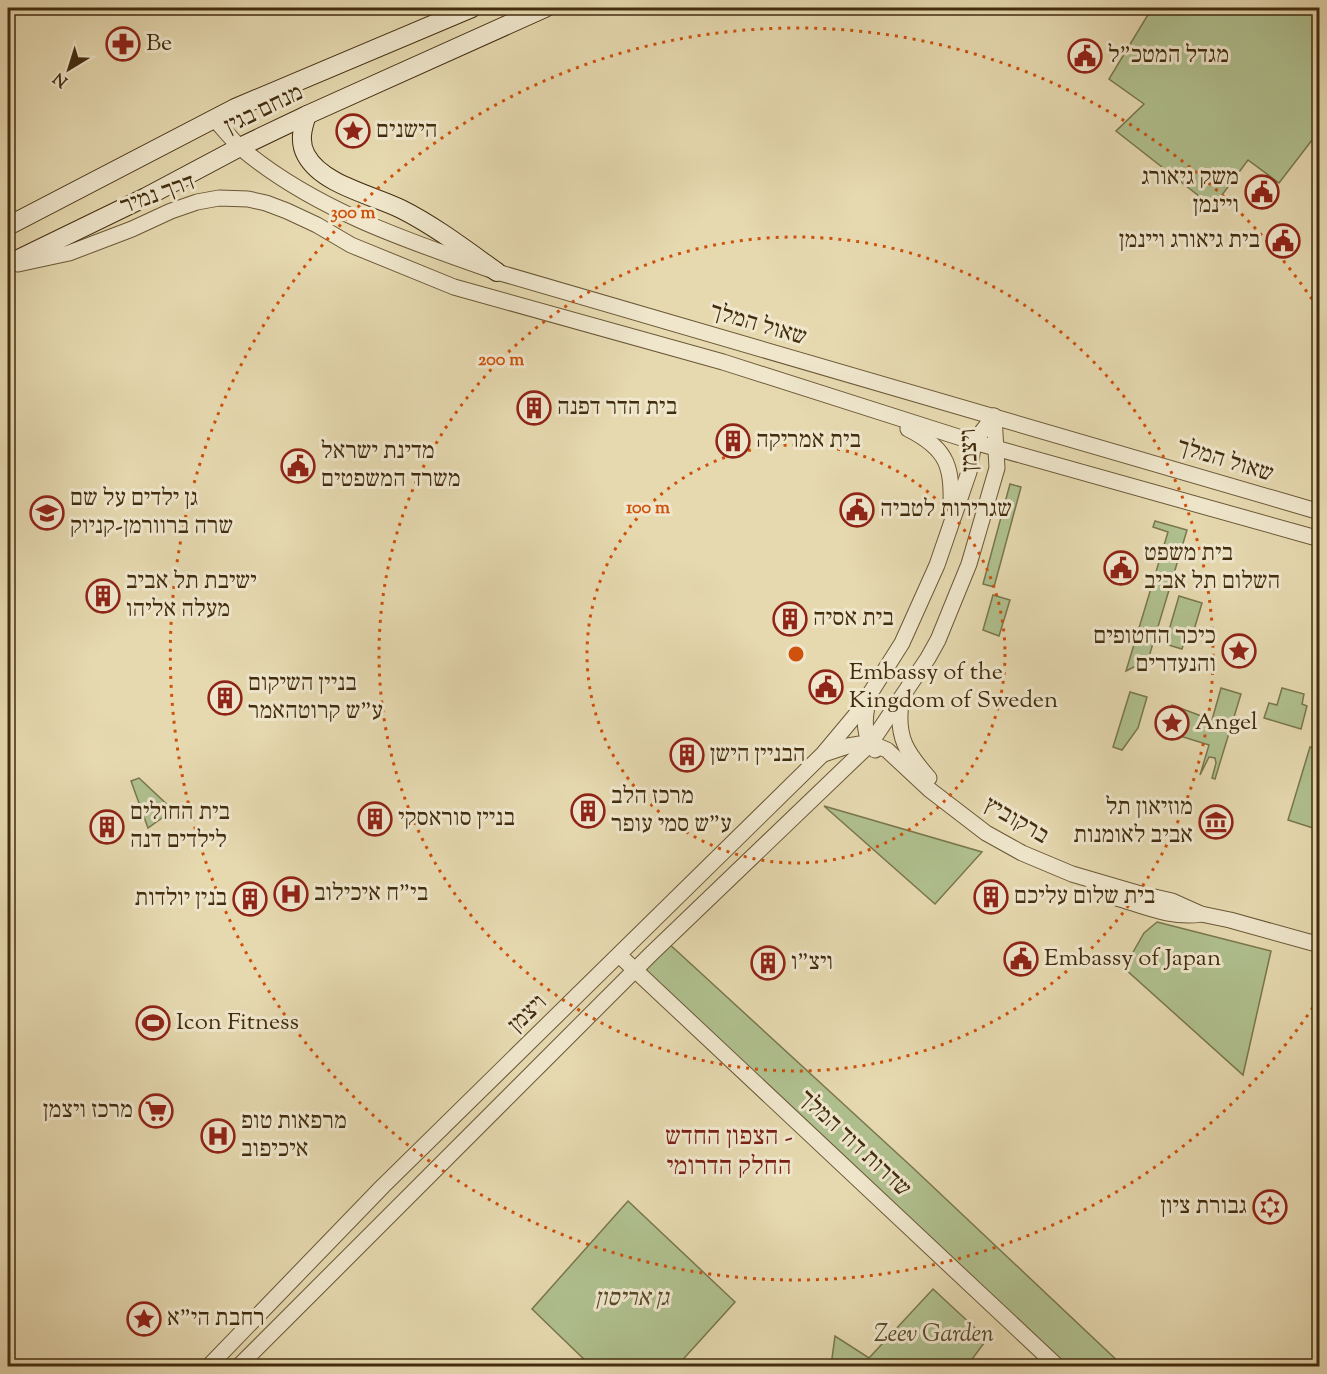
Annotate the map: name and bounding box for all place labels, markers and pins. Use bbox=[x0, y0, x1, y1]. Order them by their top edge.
pharmacy icon: Be bbox=[105, 26, 141, 62]
place label: Be bbox=[146, 27, 172, 61]
public building icon: מגדל המטכ"ל bbox=[1067, 38, 1103, 74]
place label: מגדל המטכ"ל bbox=[1108, 39, 1229, 73]
place icon: הישנים bbox=[335, 113, 371, 149]
place label: הישנים bbox=[376, 114, 437, 148]
place label: משק גיאורג ויינמן bbox=[1141, 161, 1239, 223]
public building icon: משק גיאורג ויינמן bbox=[1244, 174, 1280, 210]
public building icon: בית גיאורג ויינמן bbox=[1265, 223, 1301, 259]
place label: בית גיאורג ויינמן bbox=[1119, 224, 1260, 258]
building icon: בית הדר דפנה bbox=[516, 390, 552, 426]
place label: בית הדר דפנה bbox=[557, 391, 677, 425]
building icon: בית אמריקה bbox=[715, 423, 751, 459]
place label: בית אמריקה bbox=[756, 424, 861, 458]
place label: מדינת ישראל משרד המשפטים bbox=[321, 435, 461, 497]
public building icon: מדינת ישראל משרד המשפטים bbox=[280, 448, 316, 484]
place label: גן ילדים על שם שרה ברוורמן-קניוק bbox=[70, 482, 233, 544]
public building icon: שגרירות לטביה bbox=[839, 492, 875, 528]
place label: שגרירות לטביה bbox=[880, 493, 1012, 527]
school or university icon: גן ילדים על שם שרה ברוורמן-קניוק bbox=[29, 495, 65, 531]
place label: בית משפט השלום תל אביב bbox=[1144, 537, 1280, 599]
public building icon: בית משפט השלום תל אביב bbox=[1103, 550, 1139, 586]
place label: ישיבת תל אביב מעלה אליהו bbox=[126, 565, 257, 627]
building icon: ישיבת תל אביב מעלה אליהו bbox=[85, 578, 121, 614]
building icon: בית אסיה bbox=[772, 601, 808, 637]
place label: בית אסיה bbox=[813, 602, 894, 636]
place label: כיכר החטופים והנעדרים bbox=[1093, 620, 1216, 682]
place icon: כיכר החטופים והנעדרים bbox=[1221, 633, 1257, 669]
centre of rings bbox=[786, 644, 806, 664]
place label: Embassy of the Kingdom of Sweden bbox=[849, 656, 1058, 718]
place label: בניין השיקום ע"ש קרוטהאמר bbox=[248, 667, 383, 729]
public building icon: Embassy of the Kingdom of Sweden bbox=[808, 669, 844, 705]
building icon: בניין השיקום ע"ש קרוטהאמר bbox=[207, 680, 243, 716]
place icon: Angel bbox=[1154, 705, 1190, 741]
place label: Angel bbox=[1195, 706, 1258, 740]
building icon: הבניין הישן bbox=[669, 737, 705, 773]
place label: הבניין הישן bbox=[710, 738, 806, 772]
place label: מרכז הלב ע"ש סמי עופר bbox=[611, 780, 732, 842]
place label: מוזיאון תל אביב לאומנות bbox=[1074, 791, 1193, 853]
building icon: מרכז הלב ע"ש סמי עופר bbox=[570, 793, 606, 829]
place label: בית החולים לילדים דנה bbox=[130, 796, 230, 858]
building icon: בניין סוראסקי bbox=[357, 801, 393, 837]
place label: בניין סוראסקי bbox=[398, 802, 515, 836]
museum icon: מוזיאון תל אביב לאומנות bbox=[1198, 804, 1234, 840]
building icon: בית החולים לילדים דנה bbox=[89, 809, 125, 845]
hospital icon: בי"ח איכילוב bbox=[273, 876, 309, 912]
place label: בי"ח איכילוב bbox=[314, 877, 428, 911]
building icon: בית שלום עליכם bbox=[973, 879, 1009, 915]
place label: בית שלום עליכם bbox=[1014, 880, 1155, 914]
building icon: בנין יולדות bbox=[232, 881, 268, 917]
place label: בנין יולדות bbox=[135, 882, 227, 916]
public building icon: Embassy of Japan bbox=[1003, 941, 1039, 977]
place label: Embassy of Japan bbox=[1044, 942, 1221, 976]
building icon: ויצ"ו bbox=[750, 945, 786, 981]
place label: ויצ"ו bbox=[791, 946, 833, 980]
sports icon: Icon Fitness bbox=[135, 1005, 171, 1041]
place label: Icon Fitness bbox=[176, 1006, 299, 1040]
supermarket icon: מרכז ויצמן bbox=[138, 1093, 174, 1129]
place label: מרכז ויצמן bbox=[43, 1094, 133, 1128]
place label: מרפאות טופ איכיפוב bbox=[241, 1105, 347, 1167]
hospital icon: מרפאות טופ איכיפוב bbox=[200, 1118, 236, 1154]
synagogue icon: גבורת ציון bbox=[1252, 1189, 1288, 1225]
place label: גבורת ציון bbox=[1161, 1190, 1247, 1224]
place icon: רחבת הי"א bbox=[126, 1301, 162, 1337]
place label: רחבת הי"א bbox=[167, 1302, 265, 1336]

